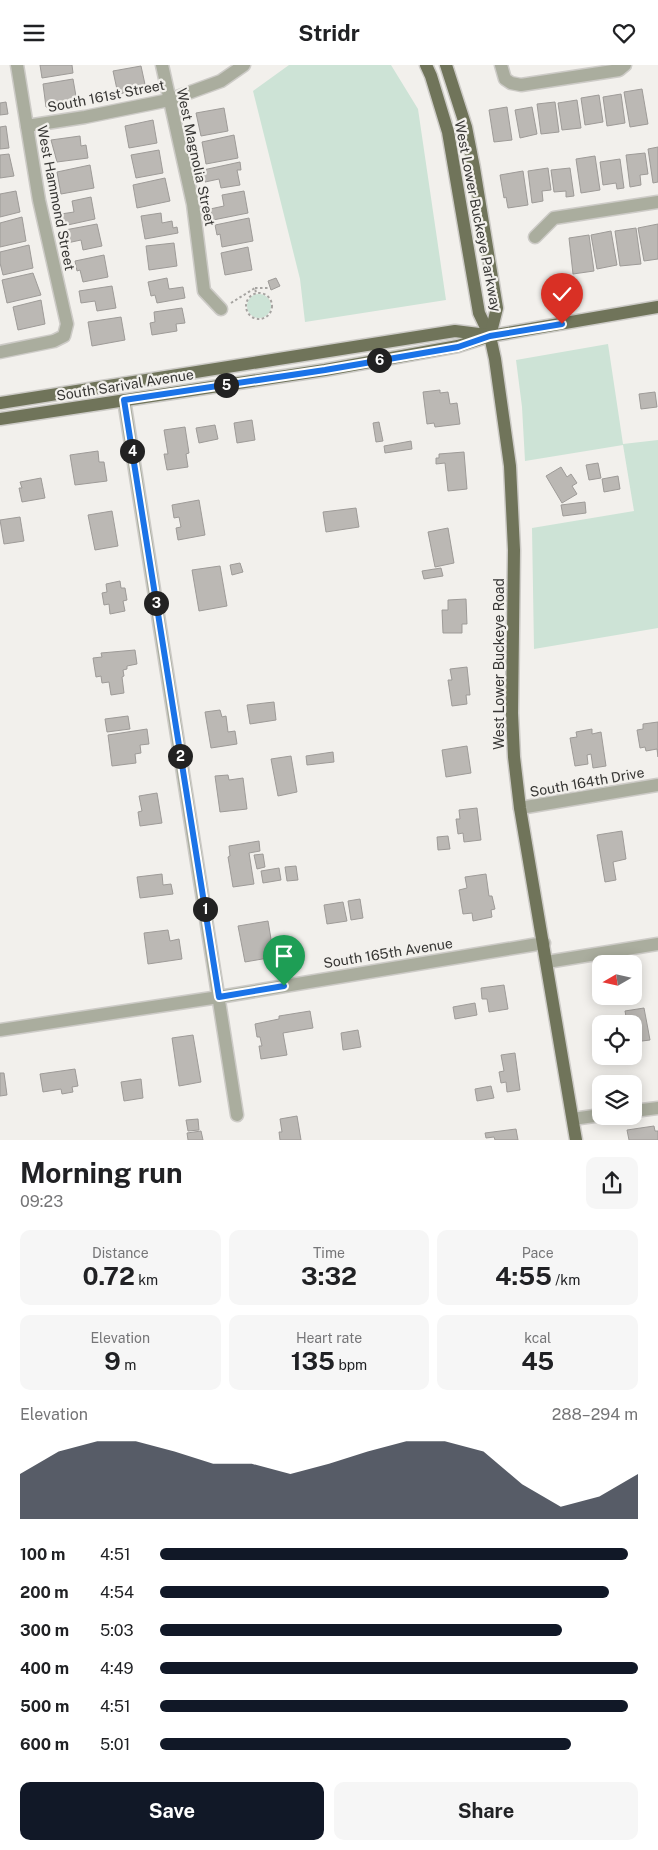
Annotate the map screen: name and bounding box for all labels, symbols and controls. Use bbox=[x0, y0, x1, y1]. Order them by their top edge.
icon: menu bbox=[20, 19, 48, 47]
icon: heart bbox=[610, 19, 638, 47]
text: Stridr bbox=[298, 20, 360, 46]
street label: South 161st Street bbox=[46, 77, 166, 115]
street label: West Magnolia Street bbox=[174, 86, 218, 228]
street label: West Lower Buckeye Parkway bbox=[452, 119, 504, 313]
street label: West Hammond Street bbox=[34, 124, 78, 272]
pin bbox=[541, 273, 583, 324]
icon: check bbox=[548, 280, 576, 308]
pin: 6 bbox=[366, 347, 392, 373]
text: 6 bbox=[375, 352, 384, 368]
street label: South Sarival Avenue bbox=[55, 366, 195, 404]
pin: 5 bbox=[214, 373, 238, 397]
text: 5 bbox=[222, 377, 231, 393]
pin: 4 bbox=[120, 439, 144, 463]
text: 4 bbox=[128, 443, 137, 459]
street label: West Lower Buckeye Road bbox=[491, 578, 507, 750]
pin: 3 bbox=[144, 591, 168, 615]
text: 3 bbox=[152, 595, 161, 611]
pin: 2 bbox=[168, 743, 192, 769]
text: 2 bbox=[176, 748, 185, 764]
street label: South 164th Drive bbox=[529, 764, 646, 800]
pin: 1 bbox=[192, 897, 218, 921]
text: 1 bbox=[203, 901, 209, 917]
pin bbox=[263, 935, 305, 986]
street label: South 165th Avenue bbox=[322, 935, 454, 971]
icon: arrive bbox=[270, 942, 298, 970]
north arrow bbox=[592, 955, 642, 1005]
map controls bbox=[592, 955, 642, 1125]
button: locate bbox=[592, 1015, 642, 1065]
button: layers bbox=[592, 1075, 642, 1125]
text: Morning run bbox=[20, 1156, 183, 1189]
button: share bbox=[586, 1157, 638, 1209]
text: 09:23 bbox=[20, 1192, 63, 1211]
text: Distance bbox=[92, 1245, 149, 1261]
text: Time bbox=[313, 1245, 345, 1261]
text: Pace bbox=[522, 1245, 554, 1261]
text: 0.72 bbox=[82, 1261, 135, 1291]
text: 3:32 bbox=[301, 1261, 357, 1291]
text: 4:55 bbox=[495, 1261, 552, 1291]
text: km bbox=[135, 1272, 158, 1288]
text: /km bbox=[552, 1272, 580, 1288]
text: Elevation bbox=[91, 1330, 150, 1346]
text: Heart rate bbox=[296, 1330, 362, 1346]
text: kcal bbox=[524, 1330, 551, 1346]
text: 9 bbox=[104, 1346, 121, 1376]
text: 135 bbox=[291, 1346, 335, 1376]
text: 45 bbox=[521, 1346, 554, 1376]
text: m bbox=[121, 1357, 136, 1373]
text: bpm bbox=[335, 1357, 367, 1373]
text: Elevation bbox=[20, 1405, 88, 1424]
text: 288–294 m bbox=[552, 1405, 638, 1424]
text: 100 m bbox=[20, 1545, 65, 1564]
text: 4:51 bbox=[100, 1545, 130, 1564]
text: 200 m bbox=[20, 1583, 69, 1602]
text: 4:54 bbox=[100, 1583, 134, 1602]
text: 300 m bbox=[20, 1621, 69, 1640]
text: 5:03 bbox=[100, 1621, 134, 1640]
text: 400 m bbox=[20, 1659, 69, 1678]
text: 4:49 bbox=[100, 1659, 134, 1678]
text: 500 m bbox=[20, 1697, 69, 1716]
text: 4:51 bbox=[100, 1697, 130, 1716]
text: 600 m bbox=[20, 1735, 69, 1754]
text: 5:01 bbox=[100, 1735, 130, 1754]
button: Save bbox=[20, 1782, 324, 1840]
button: Share bbox=[334, 1782, 638, 1840]

